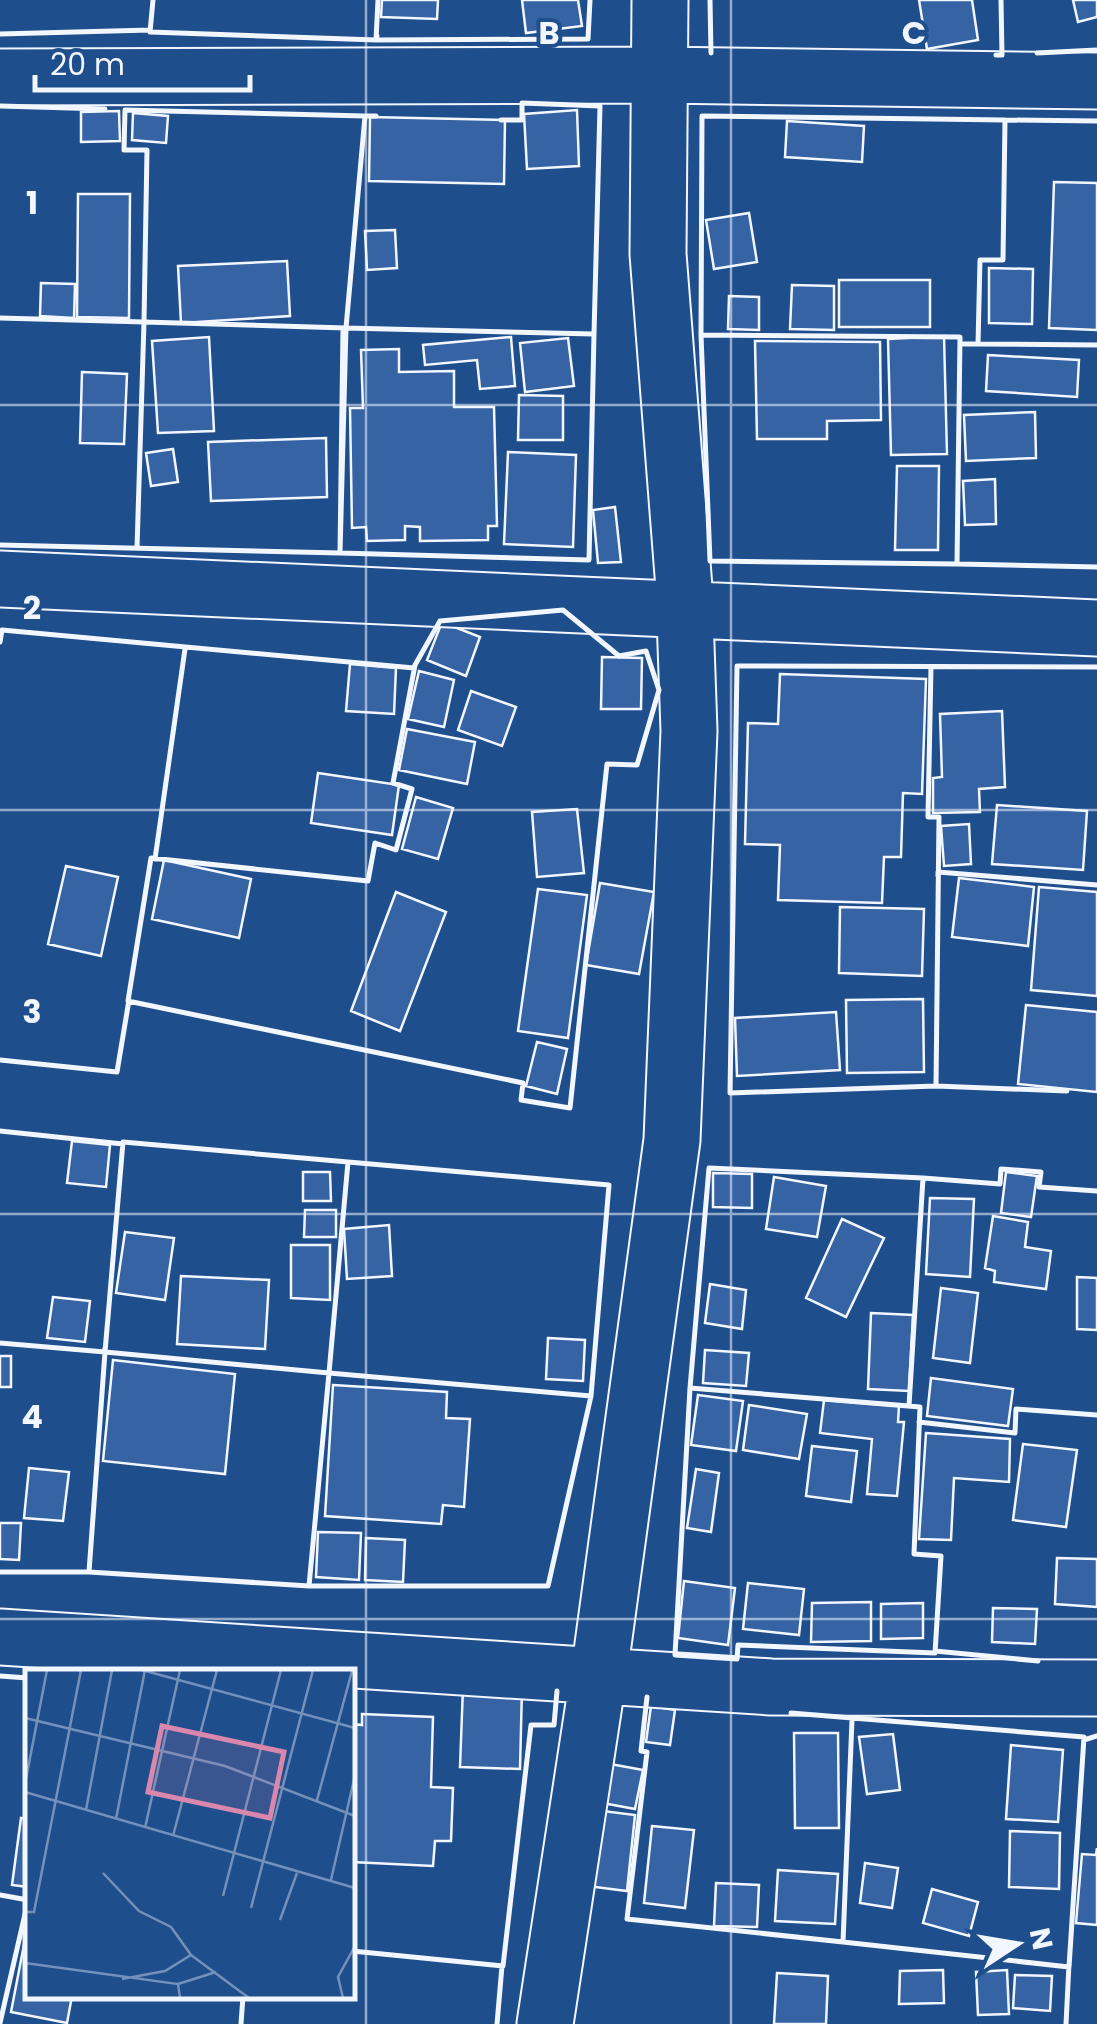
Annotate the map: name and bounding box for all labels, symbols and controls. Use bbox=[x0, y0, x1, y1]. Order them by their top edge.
text: B bbox=[538, 10, 560, 55]
text: C bbox=[902, 10, 926, 55]
scale bar bbox=[35, 30, 250, 92]
text: 20 m bbox=[50, 43, 125, 86]
text: 1 bbox=[26, 180, 38, 225]
text: 2 bbox=[23, 585, 41, 630]
text: 3 bbox=[22, 989, 42, 1034]
text: 4 bbox=[21, 1394, 43, 1439]
inset map bbox=[25, 1669, 355, 1999]
north arrow bbox=[967, 1894, 1067, 1994]
text: N bbox=[1020, 1925, 1062, 1953]

